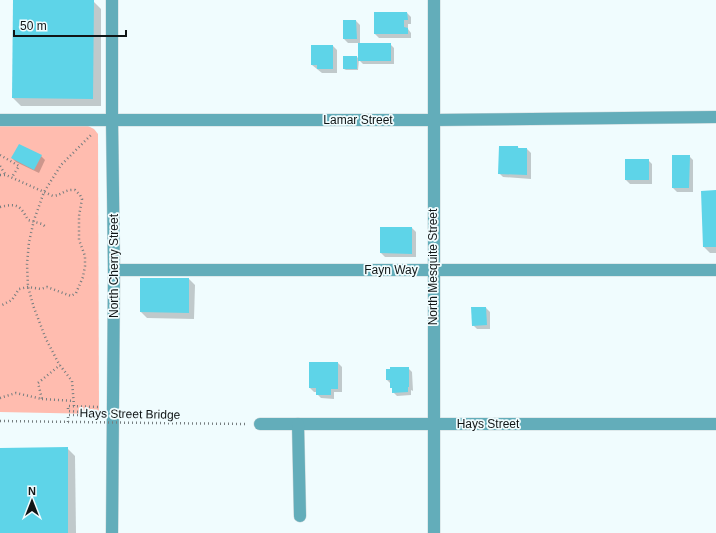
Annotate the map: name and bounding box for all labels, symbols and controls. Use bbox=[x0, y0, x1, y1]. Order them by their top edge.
scale bar bbox=[14, 12, 126, 38]
text: 50 m bbox=[20, 19, 47, 33]
street label: Lamar Street bbox=[323, 113, 393, 127]
street label: North Mesquite Street bbox=[426, 208, 440, 325]
street label: North Cherry Street bbox=[107, 213, 121, 318]
street label: Fayn Way bbox=[364, 263, 418, 277]
street label: Hays Street Bridge bbox=[80, 406, 181, 422]
street label: Hays Street bbox=[457, 417, 520, 431]
north arrow bbox=[12, 481, 52, 521]
text: N bbox=[28, 485, 36, 497]

